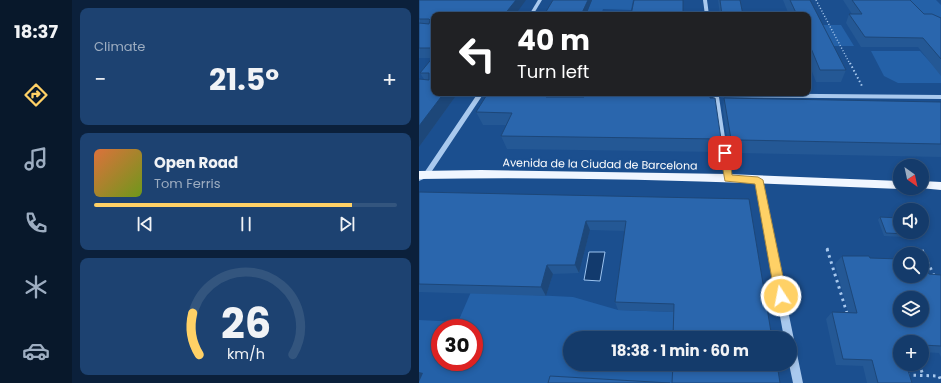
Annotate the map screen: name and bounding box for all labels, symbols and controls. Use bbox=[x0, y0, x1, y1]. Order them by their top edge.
text: 18:37 bbox=[14, 19, 58, 44]
text: 40 m bbox=[517, 21, 590, 60]
icon: left bbox=[451, 28, 503, 80]
text: Climate bbox=[94, 37, 145, 56]
text: 21.5° bbox=[209, 58, 279, 101]
text: Turn left bbox=[517, 59, 589, 84]
text: − bbox=[94, 64, 106, 95]
text: + bbox=[382, 64, 397, 95]
icon: directions bbox=[22, 81, 50, 109]
pin bbox=[708, 136, 742, 170]
icon: arrive bbox=[714, 142, 736, 164]
icon: music bbox=[22, 145, 50, 173]
text: Open Road bbox=[154, 152, 238, 173]
street label: Avenida de la Ciudad de Barcelona bbox=[502, 154, 698, 174]
north arrow bbox=[893, 159, 929, 195]
map controls bbox=[893, 159, 929, 371]
text: Tom Ferris bbox=[154, 174, 221, 193]
button: sound bbox=[893, 203, 929, 239]
icon: phone bbox=[22, 209, 50, 237]
icon: previous bbox=[134, 213, 156, 235]
icon: pause bbox=[235, 213, 257, 235]
icon: next bbox=[336, 213, 358, 235]
button: search bbox=[893, 247, 929, 283]
icon: climate bbox=[22, 273, 50, 301]
position arrow bbox=[760, 275, 802, 317]
button: layers bbox=[893, 291, 929, 327]
text: 26 bbox=[220, 293, 271, 352]
speed limit sign: 30 bbox=[431, 319, 483, 371]
button: + bbox=[893, 335, 929, 371]
icon: car bbox=[22, 337, 50, 365]
text: 18:38 · 1 min · 60 m bbox=[611, 340, 749, 361]
text: km/h bbox=[226, 343, 265, 363]

